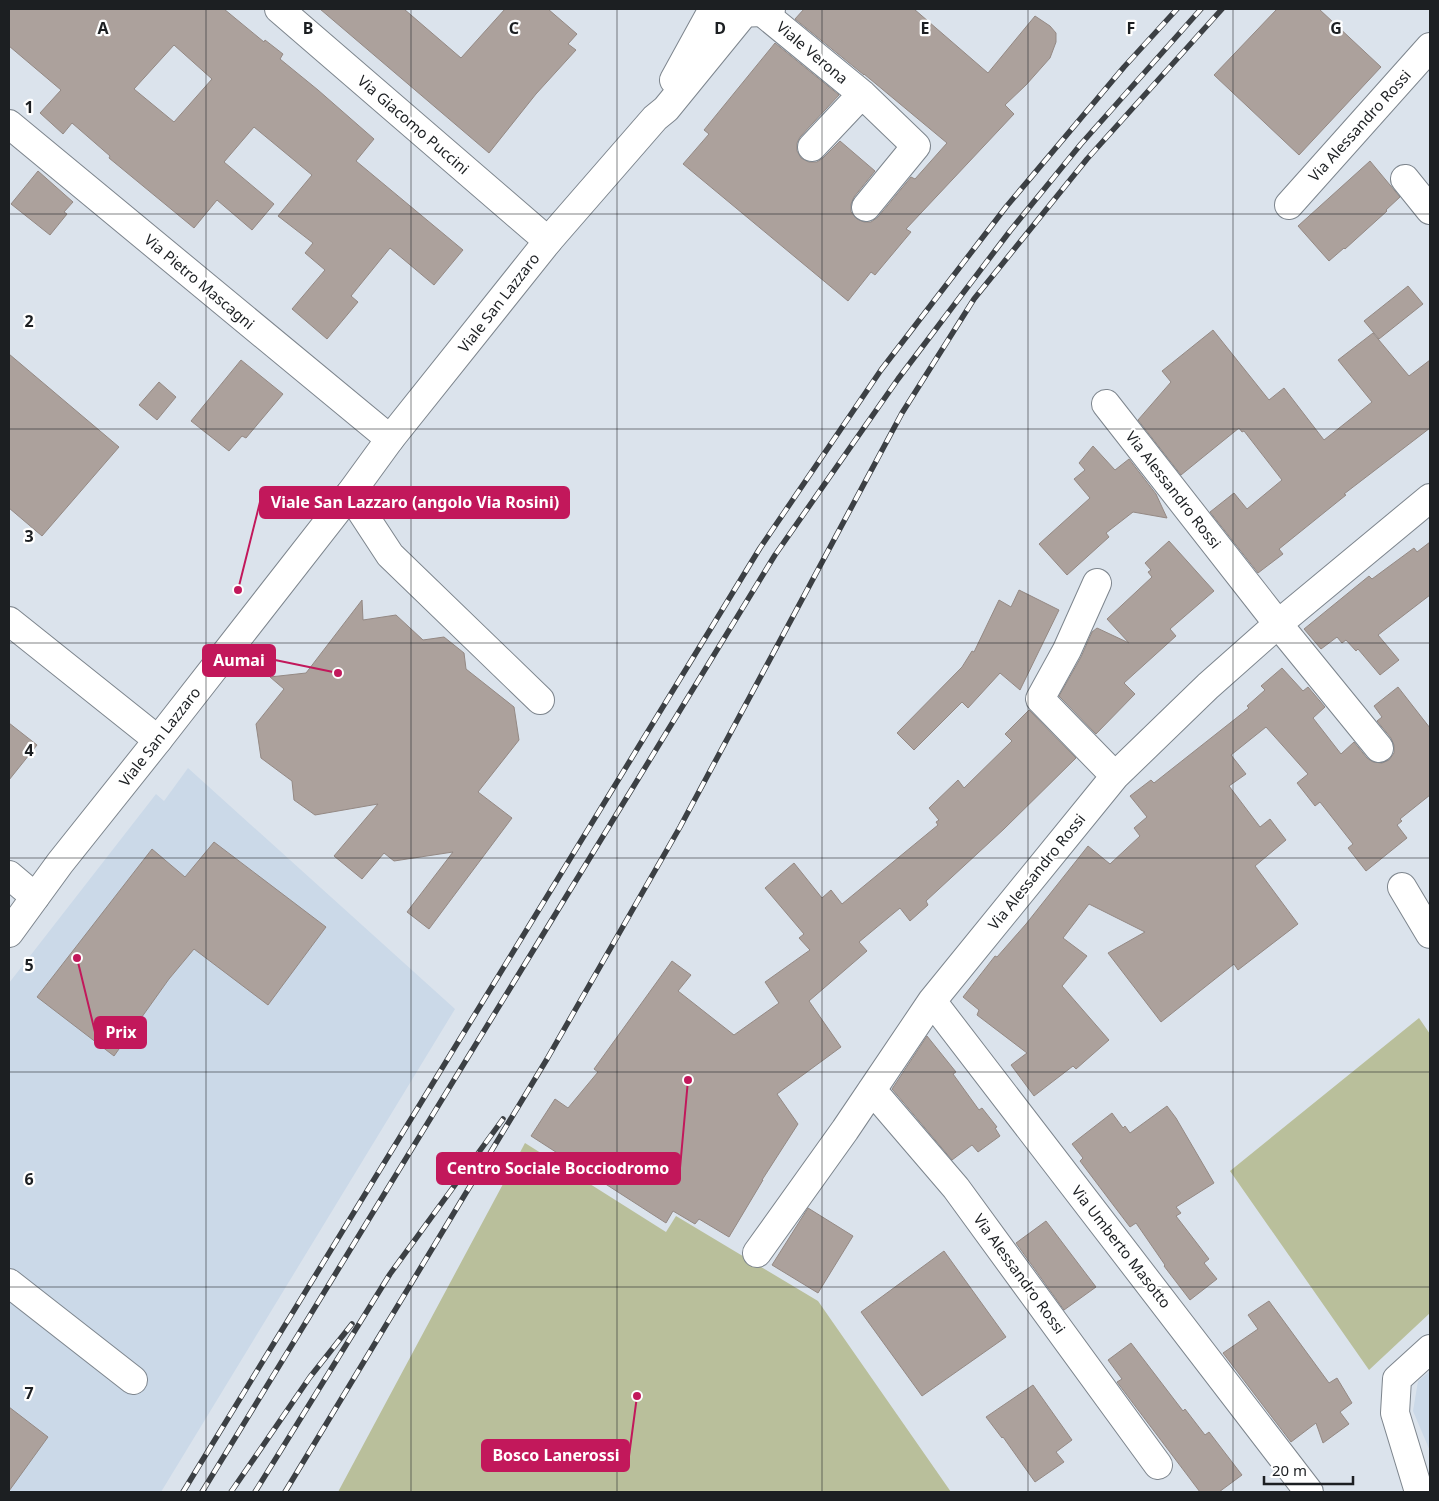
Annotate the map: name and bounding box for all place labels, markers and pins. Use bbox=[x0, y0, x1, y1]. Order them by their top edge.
callout: Viale San Lazzaro (angolo Via Rosini) bbox=[260, 487, 569, 518]
callout: Aumai bbox=[203, 645, 275, 676]
callout: Prix bbox=[95, 1017, 146, 1048]
callout: Centro Sociale Bocciodromo bbox=[437, 1153, 680, 1184]
callout: Bosco Lanerossi bbox=[482, 1440, 629, 1471]

